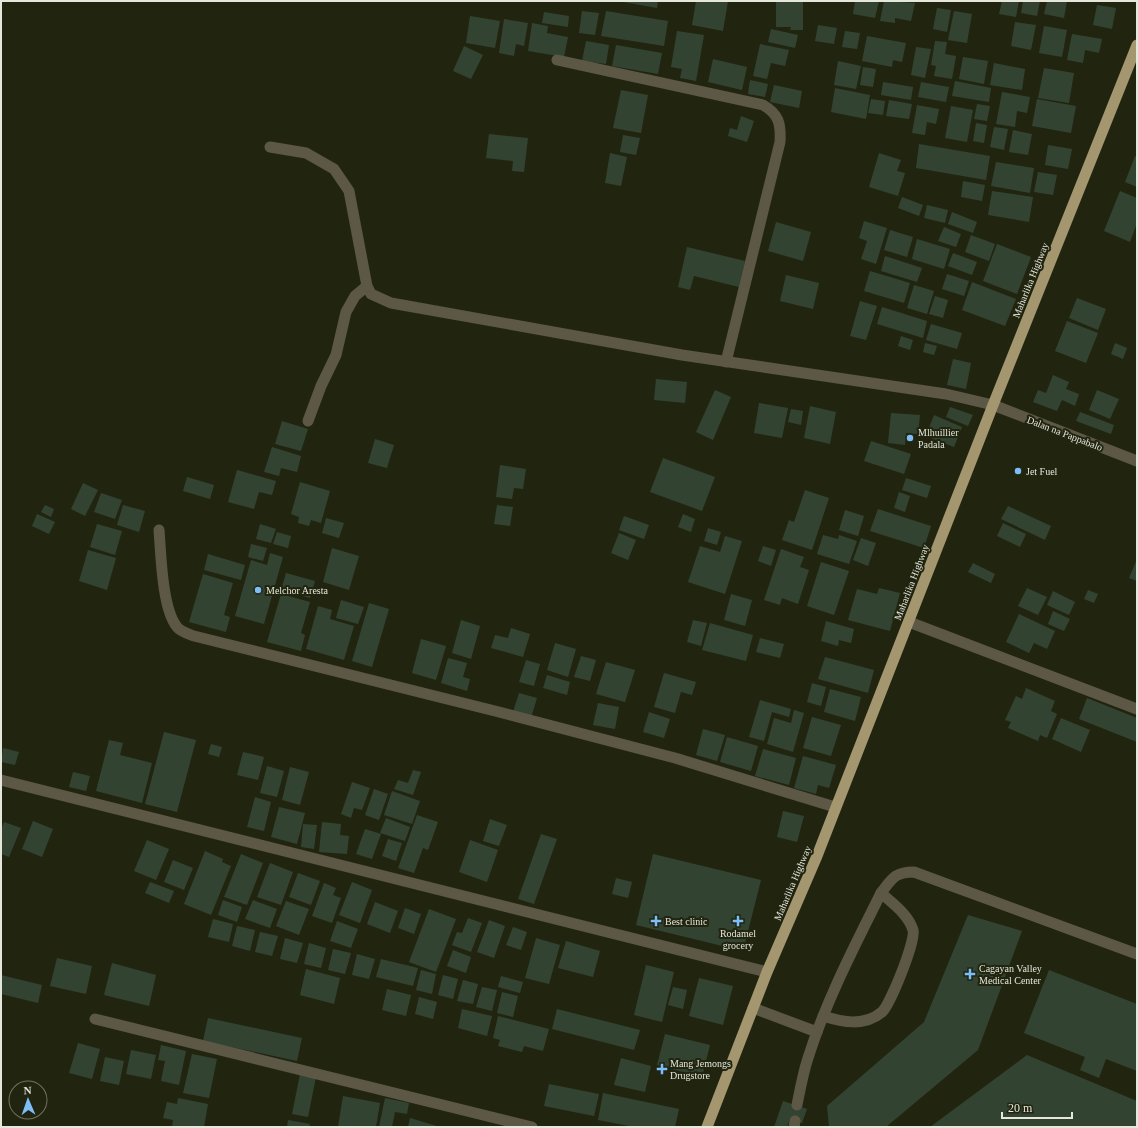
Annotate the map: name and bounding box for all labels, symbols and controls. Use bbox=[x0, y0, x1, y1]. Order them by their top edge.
street label: Maharlika Highway bbox=[1010, 241, 1051, 319]
street label: Dalan na Pappabalo bbox=[1026, 414, 1104, 453]
place label: Mlhuillier Padala bbox=[918, 427, 959, 450]
marker: Mlhuillier Padala bbox=[905, 433, 915, 443]
marker: Jet Fuel bbox=[1013, 466, 1023, 476]
place label: Jet Fuel bbox=[1026, 466, 1058, 477]
street label: Maharlika Highway bbox=[892, 543, 931, 622]
marker: Melchor Aresta bbox=[253, 585, 263, 595]
place label: Melchor Aresta bbox=[266, 585, 328, 596]
street label: Maharlika Highway bbox=[772, 844, 813, 922]
marker: Best clinic bbox=[650, 915, 662, 927]
place label: Best clinic bbox=[665, 916, 708, 927]
marker: Rodamel grocery bbox=[733, 916, 743, 926]
place label: Rodamel grocery bbox=[720, 928, 756, 951]
place label: Cagayan Valley Medical Center bbox=[979, 963, 1042, 986]
marker: Cagayan Valley Medical Center bbox=[964, 968, 976, 980]
place label: Mang Jemongs Drugstore bbox=[670, 1058, 731, 1081]
marker: Mang Jemongs Drugstore bbox=[657, 1064, 667, 1074]
north arrow bbox=[8, 1080, 48, 1120]
text: N bbox=[23, 1084, 32, 1096]
scale bar bbox=[1002, 1094, 1072, 1120]
text: 20 m bbox=[1008, 1101, 1033, 1115]

